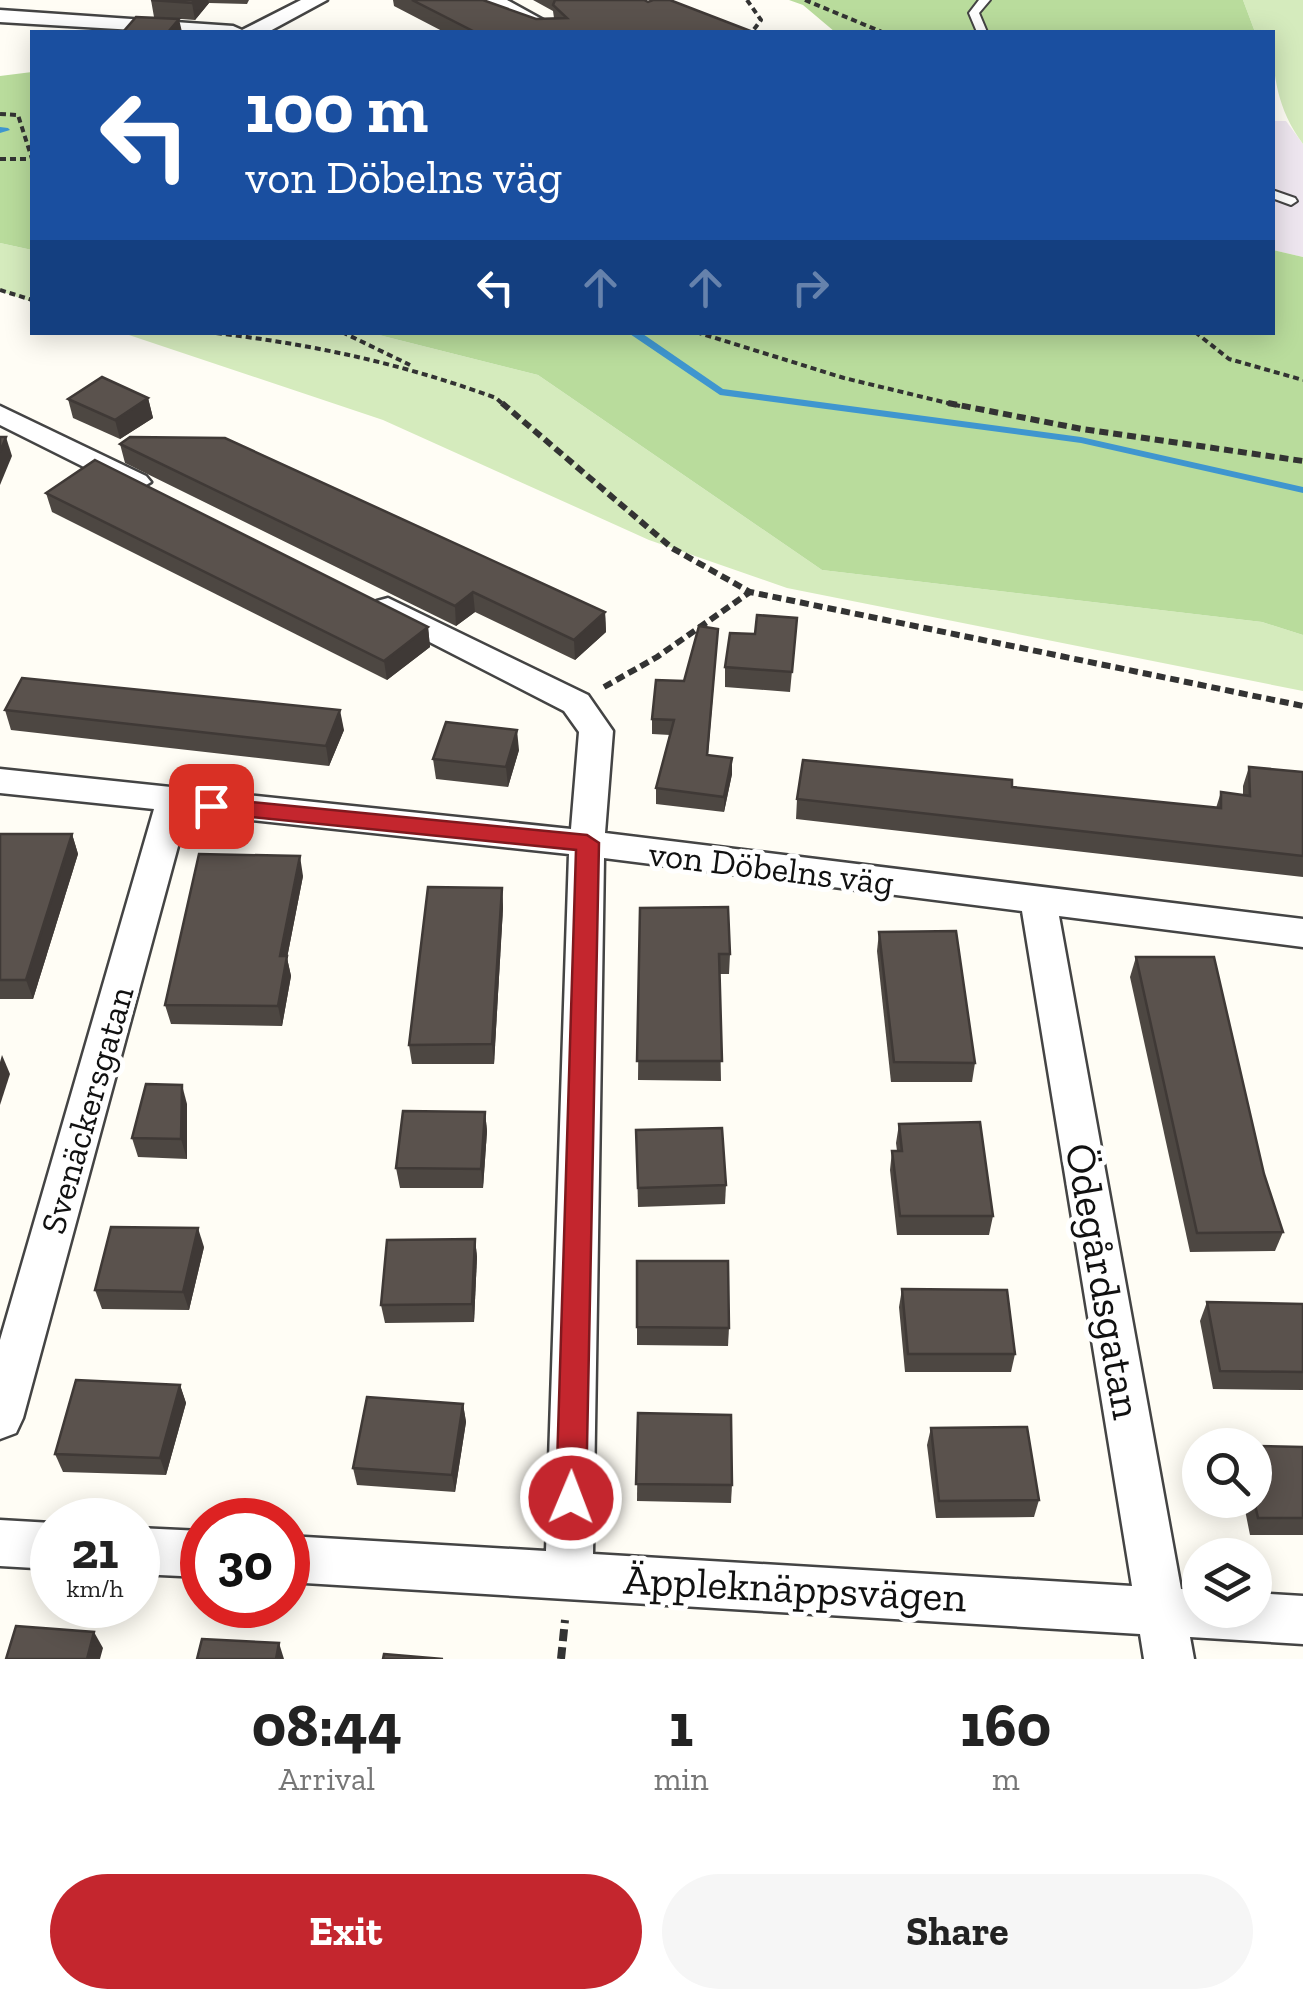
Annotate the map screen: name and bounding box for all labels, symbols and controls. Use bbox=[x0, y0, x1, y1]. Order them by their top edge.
text: 100 m bbox=[245, 66, 428, 150]
icon: left bbox=[80, 70, 210, 200]
text: von Döbelns väg bbox=[245, 151, 562, 205]
icon: left bbox=[468, 260, 523, 315]
icon: ahead bbox=[573, 260, 628, 315]
icon: ahead bbox=[678, 260, 733, 315]
icon: right bbox=[783, 260, 838, 315]
pin bbox=[169, 764, 254, 849]
icon: arrive bbox=[184, 779, 239, 834]
street label: von Döbelns väg bbox=[646, 832, 896, 904]
street label: Svenäckersgatan bbox=[32, 981, 142, 1239]
street label: Ödegårdsgatan bbox=[1055, 1139, 1153, 1423]
map controls bbox=[1182, 1428, 1272, 1628]
button: search bbox=[1182, 1428, 1272, 1518]
position arrow bbox=[519, 1446, 623, 1550]
speed limit sign: 30 bbox=[180, 1498, 310, 1628]
text: 21 bbox=[71, 1521, 119, 1581]
button: layers bbox=[1182, 1538, 1272, 1628]
street label: Äppleknäppsvägen bbox=[622, 1554, 968, 1622]
text: km/h bbox=[66, 1573, 124, 1603]
text: 08:44 bbox=[252, 1689, 402, 1761]
text: 1 bbox=[669, 1689, 693, 1761]
text: 160 bbox=[960, 1689, 1051, 1761]
text: Arrival bbox=[279, 1760, 375, 1798]
text: min bbox=[654, 1760, 709, 1798]
text: m bbox=[992, 1760, 1020, 1798]
button: Exit bbox=[50, 1874, 642, 1989]
button: Share bbox=[662, 1874, 1253, 1989]

